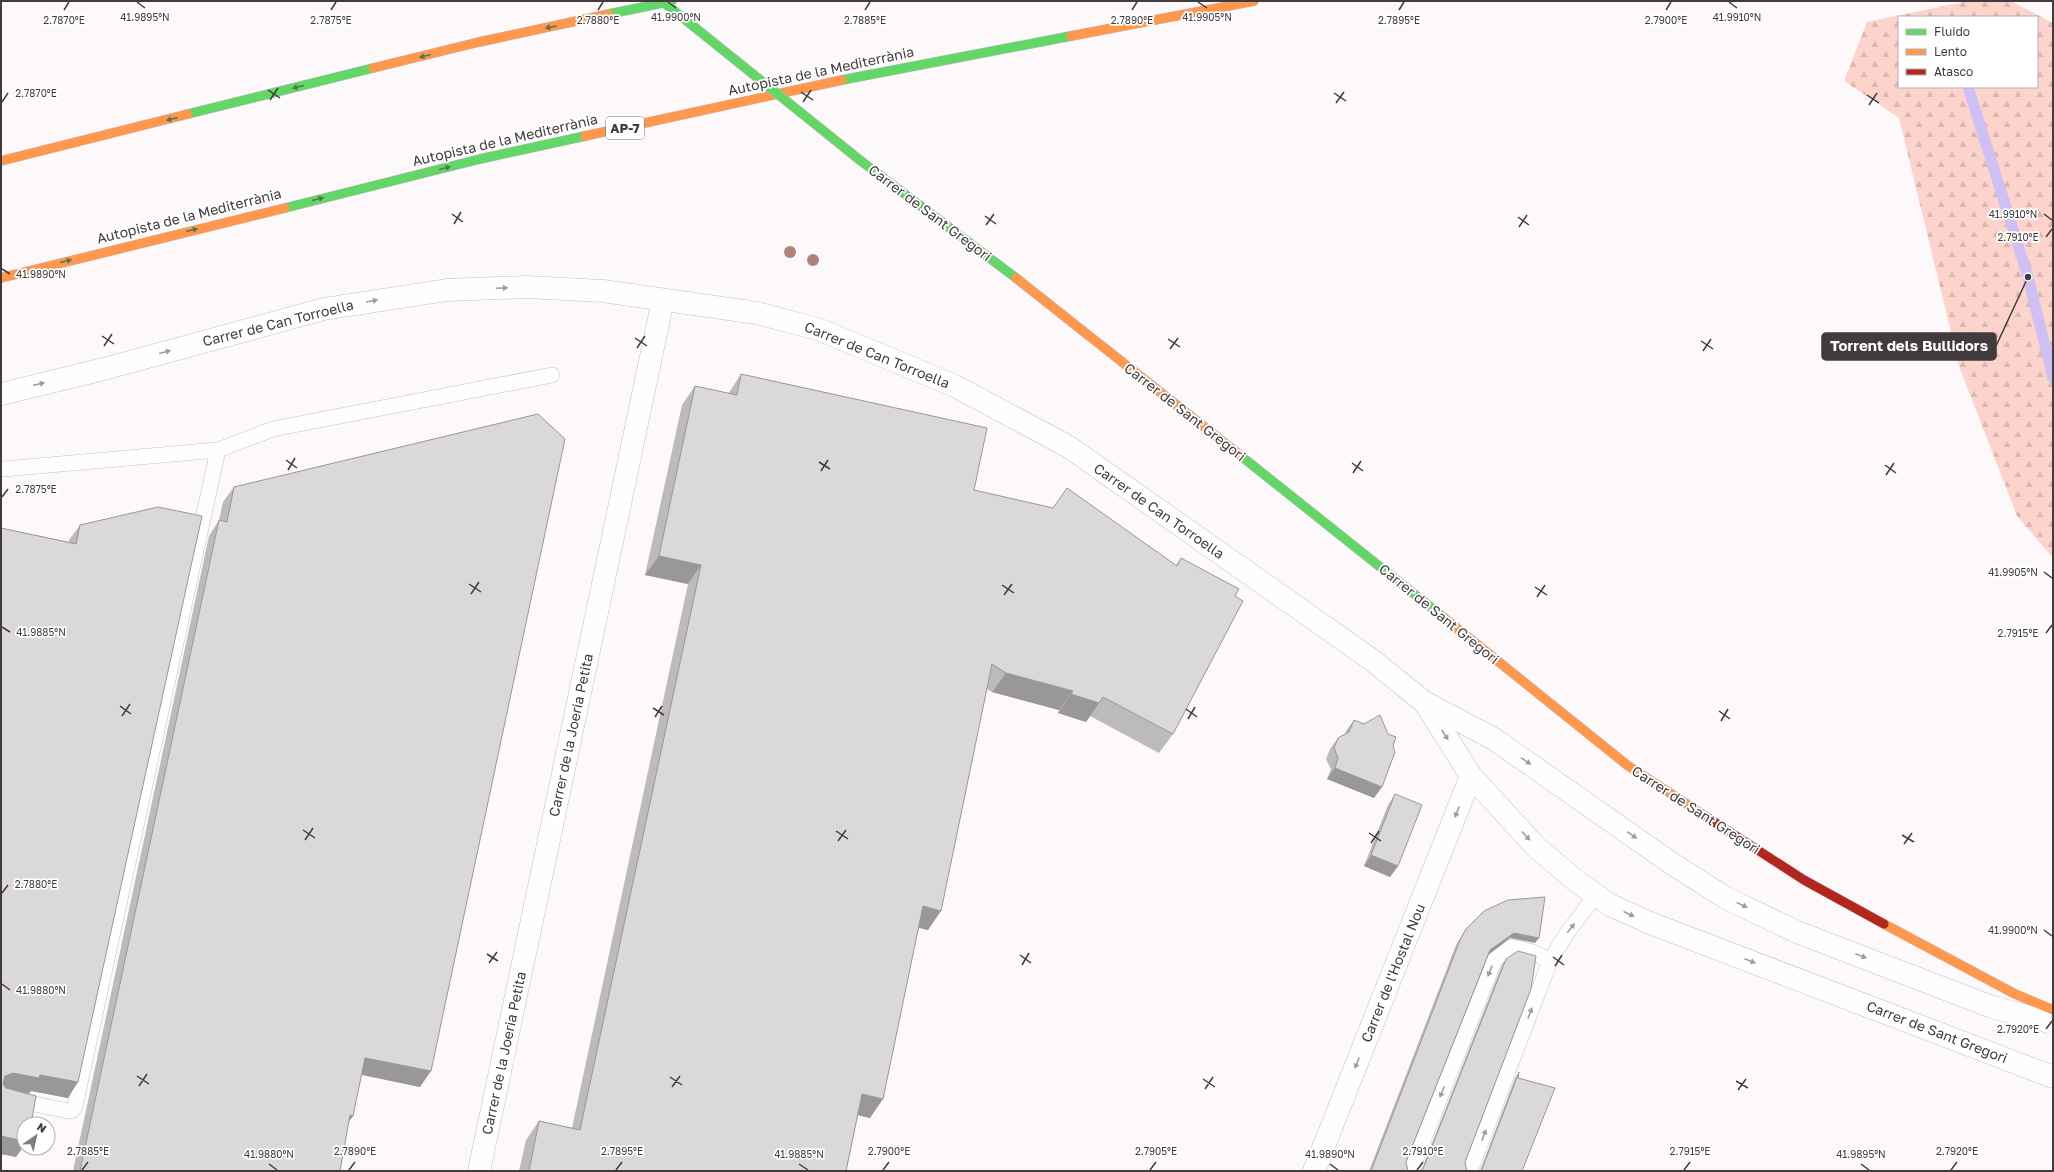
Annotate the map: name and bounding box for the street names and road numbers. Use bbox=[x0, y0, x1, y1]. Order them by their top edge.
street label: Autopista de la Mediterrània bbox=[726, 42, 915, 99]
street label: Autopista de la Mediterrània bbox=[411, 110, 599, 169]
road number: AP-7 bbox=[606, 117, 644, 139]
street label: Carrer de Sant Gregori bbox=[865, 161, 995, 264]
street label: Autopista de la Mediterrània bbox=[95, 184, 283, 247]
street label: Carrer de Can Torroella bbox=[201, 296, 355, 350]
street label: Carrer de Can Torroella bbox=[802, 318, 952, 391]
street label: Carrer de Sant Gregori bbox=[1121, 359, 1249, 464]
street label: Carrer de Can Torroella bbox=[1091, 459, 1228, 562]
street label: Carrer de Sant Gregori bbox=[1376, 560, 1503, 667]
street label: Carrer de la Joeria Petita bbox=[545, 652, 596, 818]
street label: Carrer de Sant Gregori bbox=[1629, 762, 1764, 857]
street label: Carrer de l'Hostal Nou bbox=[1357, 901, 1428, 1045]
street label: Carrer de la Joeria Petita bbox=[478, 970, 529, 1136]
street label: Carrer de Sant Gregori bbox=[1864, 997, 2010, 1066]

